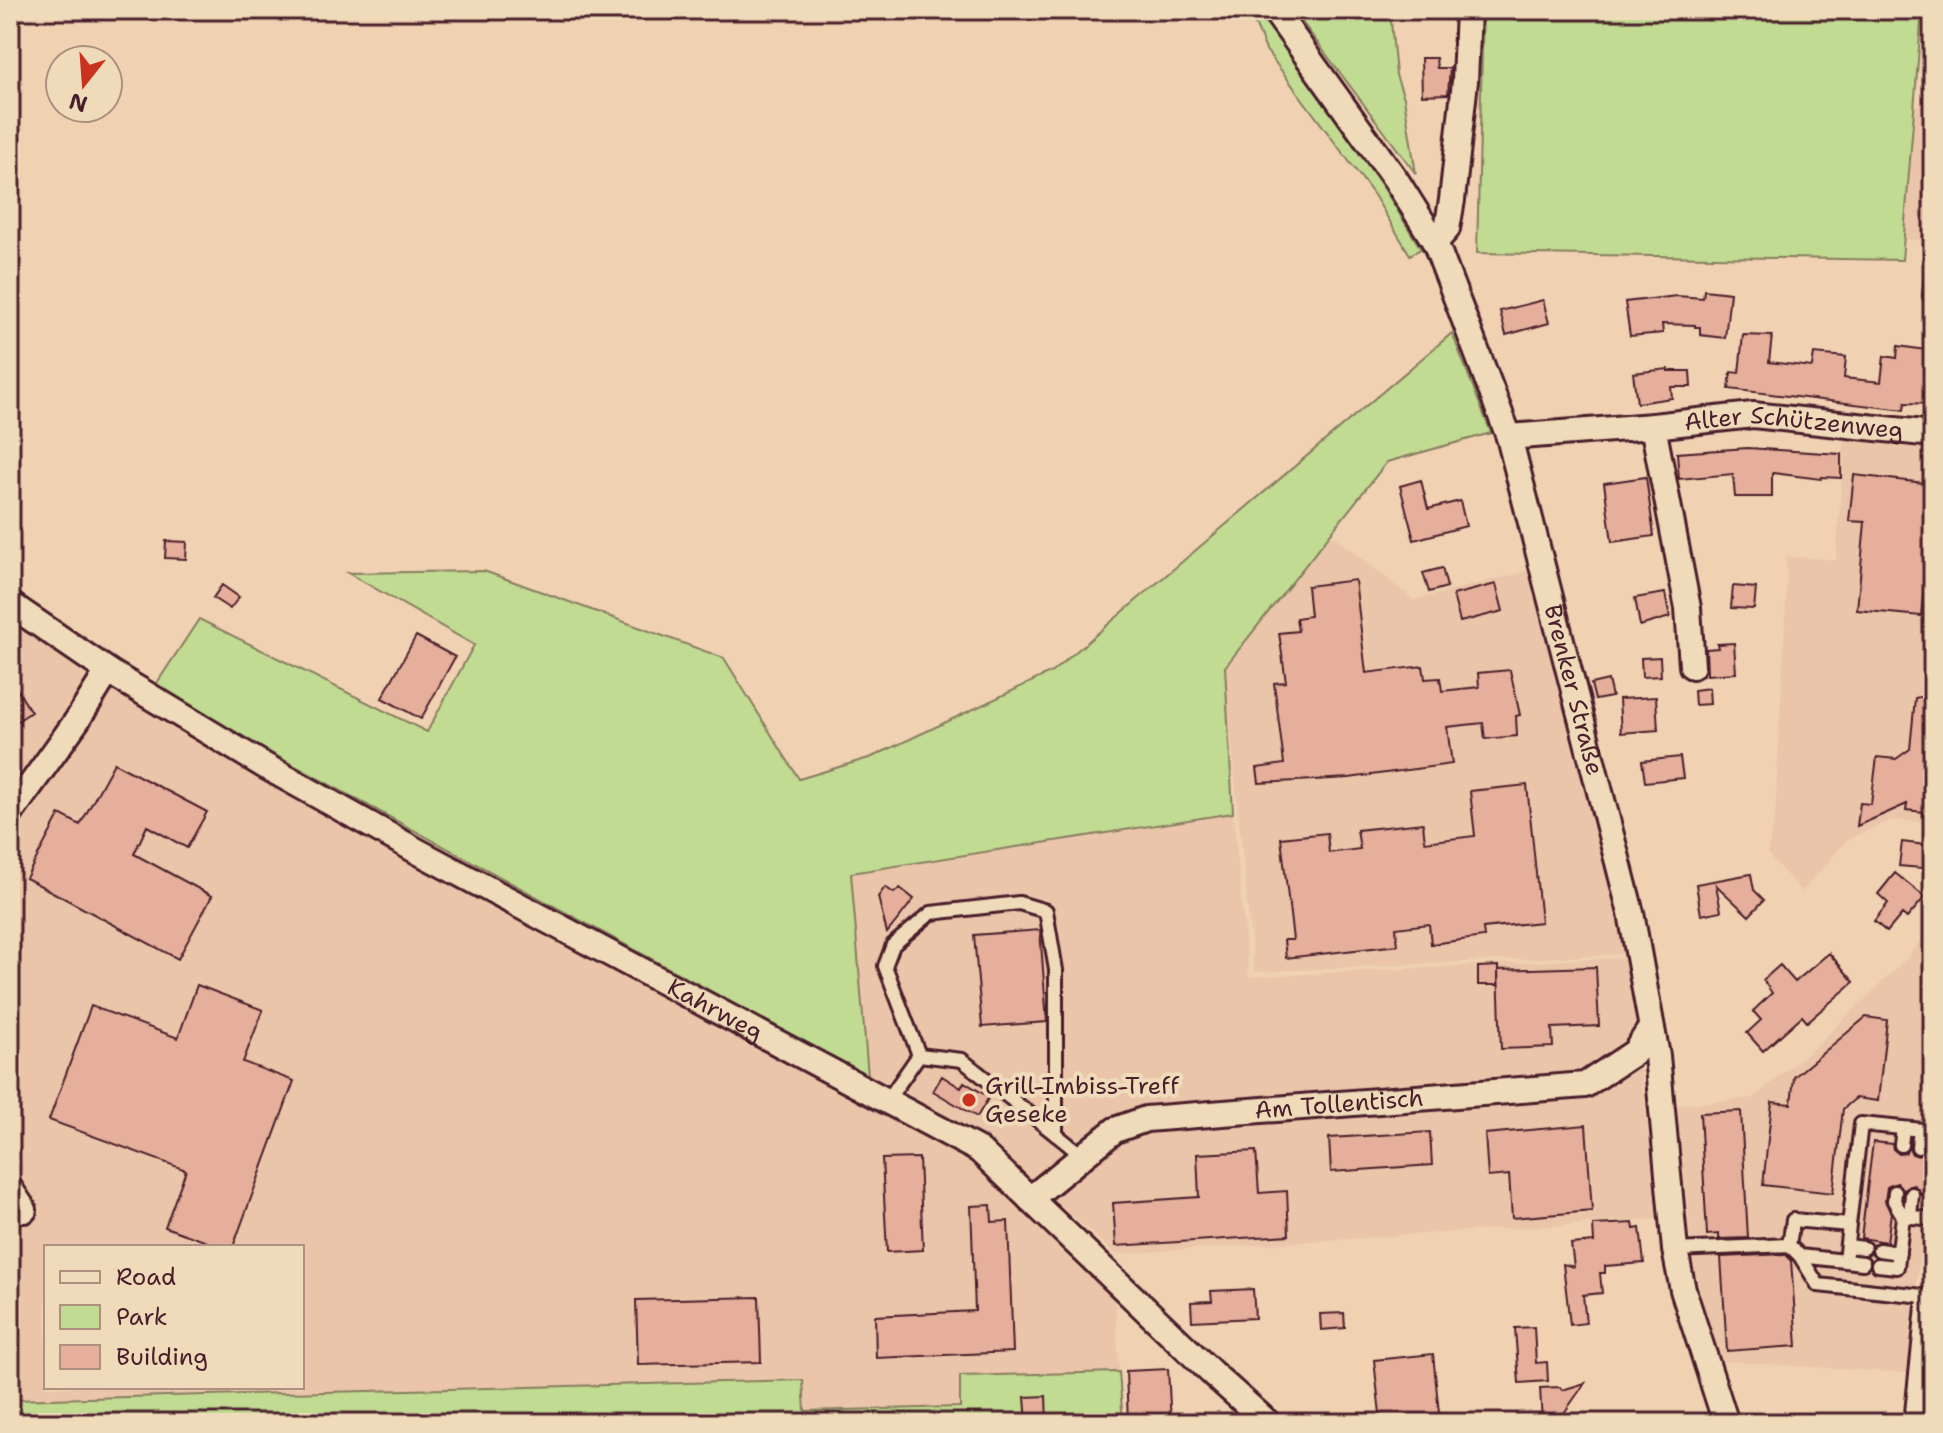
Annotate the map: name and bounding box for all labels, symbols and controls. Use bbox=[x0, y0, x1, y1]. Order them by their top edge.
north arrow bbox=[44, 44, 124, 124]
text: N bbox=[66, 86, 91, 119]
street label: Alter Schützenweg bbox=[1683, 399, 1905, 447]
street label: Brenker Straße bbox=[1537, 601, 1611, 779]
street label: Kahrweg bbox=[662, 971, 769, 1048]
place label: Grill-Imbiss-Treff Geseke bbox=[985, 1070, 1180, 1130]
street label: Am Tollentisch bbox=[1253, 1082, 1425, 1127]
marker: Grill-Imbiss-Treff Geseke bbox=[960, 1091, 978, 1109]
legend bbox=[44, 1245, 304, 1389]
text: Road bbox=[116, 1261, 176, 1293]
text: Park bbox=[116, 1301, 168, 1333]
text: Building bbox=[116, 1341, 208, 1373]

